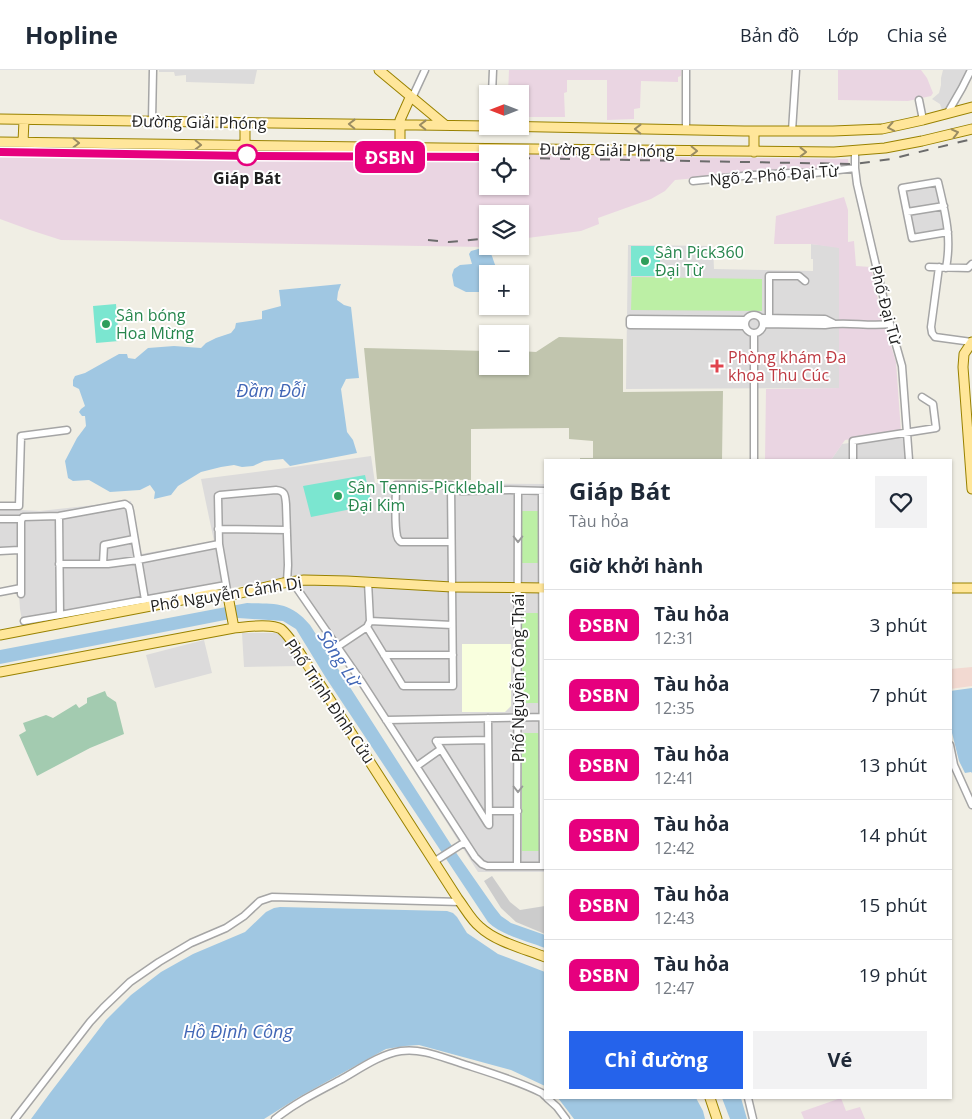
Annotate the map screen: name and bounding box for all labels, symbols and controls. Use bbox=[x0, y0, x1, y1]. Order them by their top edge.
text: Hopline bbox=[25, 18, 118, 51]
text: Bản đồ bbox=[740, 23, 799, 47]
text: Lớp bbox=[827, 23, 859, 47]
text: Chia sẻ bbox=[887, 23, 947, 47]
north arrow bbox=[479, 85, 529, 135]
map controls bbox=[479, 85, 529, 375]
street label: Đường Giải Phóng bbox=[131, 110, 267, 134]
one-way arrow bbox=[347, 119, 355, 129]
one-way arrow bbox=[419, 120, 426, 130]
one-way arrow bbox=[886, 121, 895, 132]
one-way arrow bbox=[633, 124, 641, 134]
one-way arrow bbox=[950, 128, 959, 139]
one-way arrow bbox=[73, 138, 81, 148]
street label: Đường Giải Phóng bbox=[539, 138, 675, 162]
one-way arrow bbox=[195, 139, 203, 150]
line badge: ĐSBN bbox=[355, 141, 425, 173]
marker: Giáp Bát bbox=[236, 144, 258, 166]
text: ĐSBN bbox=[365, 145, 415, 169]
button: locate bbox=[479, 145, 529, 195]
one-way arrow bbox=[690, 146, 698, 157]
one-way arrow bbox=[799, 147, 807, 157]
street label: Ngõ 2 Phố Đại Từ bbox=[709, 159, 841, 190]
place label: Giáp Bát bbox=[213, 167, 281, 189]
button: layers bbox=[479, 205, 529, 255]
place label: Sân Pick360 Đại Từ bbox=[655, 241, 744, 281]
marker: Sân Pick360 Đại Từ bbox=[639, 255, 651, 267]
street label: Phố Đại Từ bbox=[865, 263, 908, 348]
button: + bbox=[479, 265, 529, 315]
place label: Sân bóng Hoa Mừng bbox=[116, 304, 194, 344]
marker: Sân bóng Hoa Mừng bbox=[100, 318, 112, 330]
button: − bbox=[479, 325, 529, 375]
place label: Phòng khám Đa khoa Thu Cúc bbox=[728, 346, 846, 386]
marker: Phòng khám Đa khoa Thu Cúc bbox=[710, 359, 724, 373]
water label: Đầm Đỗi bbox=[236, 378, 306, 402]
text: Giáp Bát bbox=[569, 474, 671, 507]
place label: Sân Tennis-Pickleball Đại Kim bbox=[348, 476, 503, 516]
button: heart bbox=[875, 476, 927, 528]
marker: Sân Tennis-Pickleball Đại Kim bbox=[332, 490, 344, 502]
text: Tàu hỏa bbox=[569, 510, 629, 532]
one-way arrow bbox=[513, 536, 523, 544]
text: Giờ khởi hành bbox=[569, 553, 703, 579]
street label: Phố Nguyễn Cảnh Dị bbox=[149, 571, 303, 617]
street label: Phố Nguyễn Công Thái bbox=[507, 594, 529, 762]
text: Tàu hỏa bbox=[654, 601, 730, 627]
text: 3 phút bbox=[869, 612, 927, 638]
text: ĐSBN bbox=[579, 613, 629, 637]
water label: Sông Lừ bbox=[313, 625, 369, 693]
text: 12:31 bbox=[654, 627, 695, 649]
street label: Phố Trịnh Đình Cửu bbox=[280, 634, 380, 768]
text: Tàu hỏa bbox=[654, 671, 730, 697]
text: 7 phút bbox=[869, 682, 927, 708]
text: ĐSBN bbox=[579, 683, 629, 707]
text: 12:35 bbox=[654, 697, 695, 719]
text: Tàu hỏa bbox=[654, 741, 730, 767]
text: 13 phút bbox=[859, 752, 927, 778]
text: ĐSBN bbox=[579, 753, 629, 777]
text: 12:41 bbox=[654, 767, 695, 789]
one-way arrow bbox=[513, 786, 523, 794]
text: Tàu hỏa bbox=[654, 811, 730, 837]
text: 14 phút bbox=[859, 822, 927, 848]
text: ĐSBN bbox=[579, 823, 629, 847]
text: 12:42 bbox=[654, 837, 695, 859]
text: Tàu hỏa bbox=[654, 881, 730, 907]
text: 15 phút bbox=[859, 892, 927, 918]
text: ĐSBN bbox=[579, 893, 629, 917]
text: 12:43 bbox=[654, 907, 695, 929]
text: Tàu hỏa bbox=[654, 951, 730, 977]
text: 19 phút bbox=[859, 962, 927, 988]
text: ĐSBN bbox=[579, 963, 629, 987]
text: 12:47 bbox=[654, 977, 695, 999]
water label: Hồ Định Công bbox=[183, 1019, 293, 1043]
button: Chỉ đường bbox=[569, 1031, 743, 1089]
button: Vé bbox=[753, 1031, 927, 1089]

